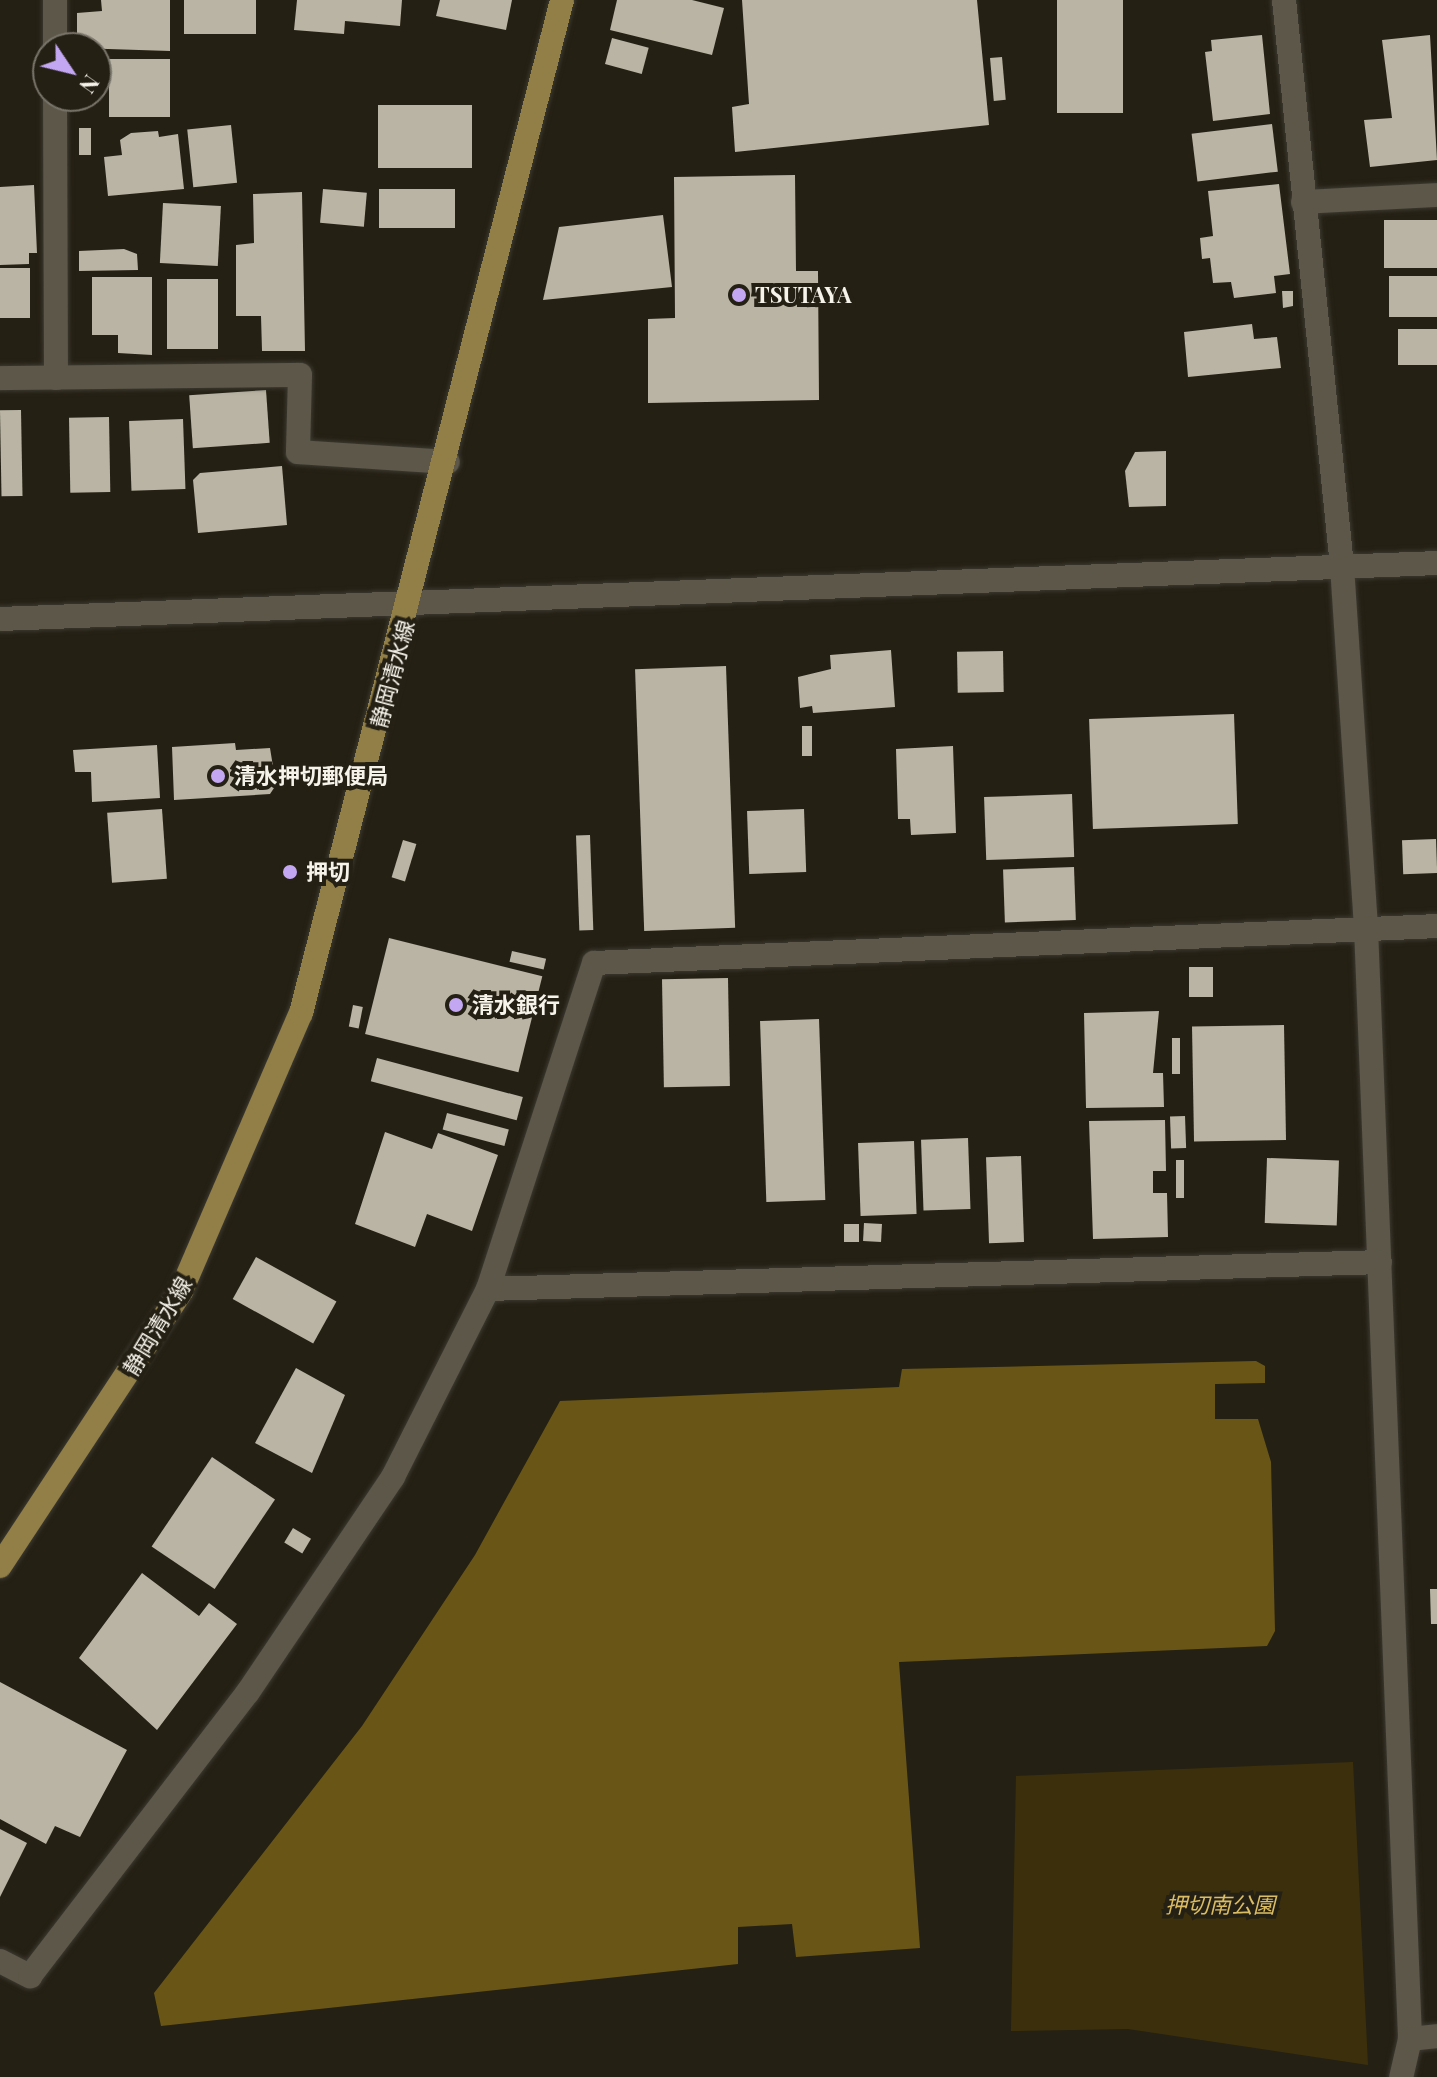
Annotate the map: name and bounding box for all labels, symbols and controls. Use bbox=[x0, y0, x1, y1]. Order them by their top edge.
north arrow bbox=[32, 32, 112, 112]
text: N bbox=[73, 70, 107, 100]
place label: TSUTAYA bbox=[755, 282, 852, 308]
marker: TSUTAYA bbox=[730, 286, 748, 304]
street label: 静岡清水線 bbox=[365, 617, 419, 731]
place label: 清水押切郵便局 bbox=[234, 763, 388, 789]
marker: 清水押切郵便局 bbox=[209, 767, 227, 785]
place label: 押切 bbox=[306, 859, 350, 885]
marker: 押切 bbox=[281, 863, 299, 881]
place label: 清水銀行 bbox=[472, 992, 560, 1018]
marker: 清水銀行 bbox=[447, 996, 465, 1014]
street label: 静岡清水線 bbox=[117, 1272, 197, 1380]
park label: 押切南公園 bbox=[1165, 1892, 1275, 1918]

